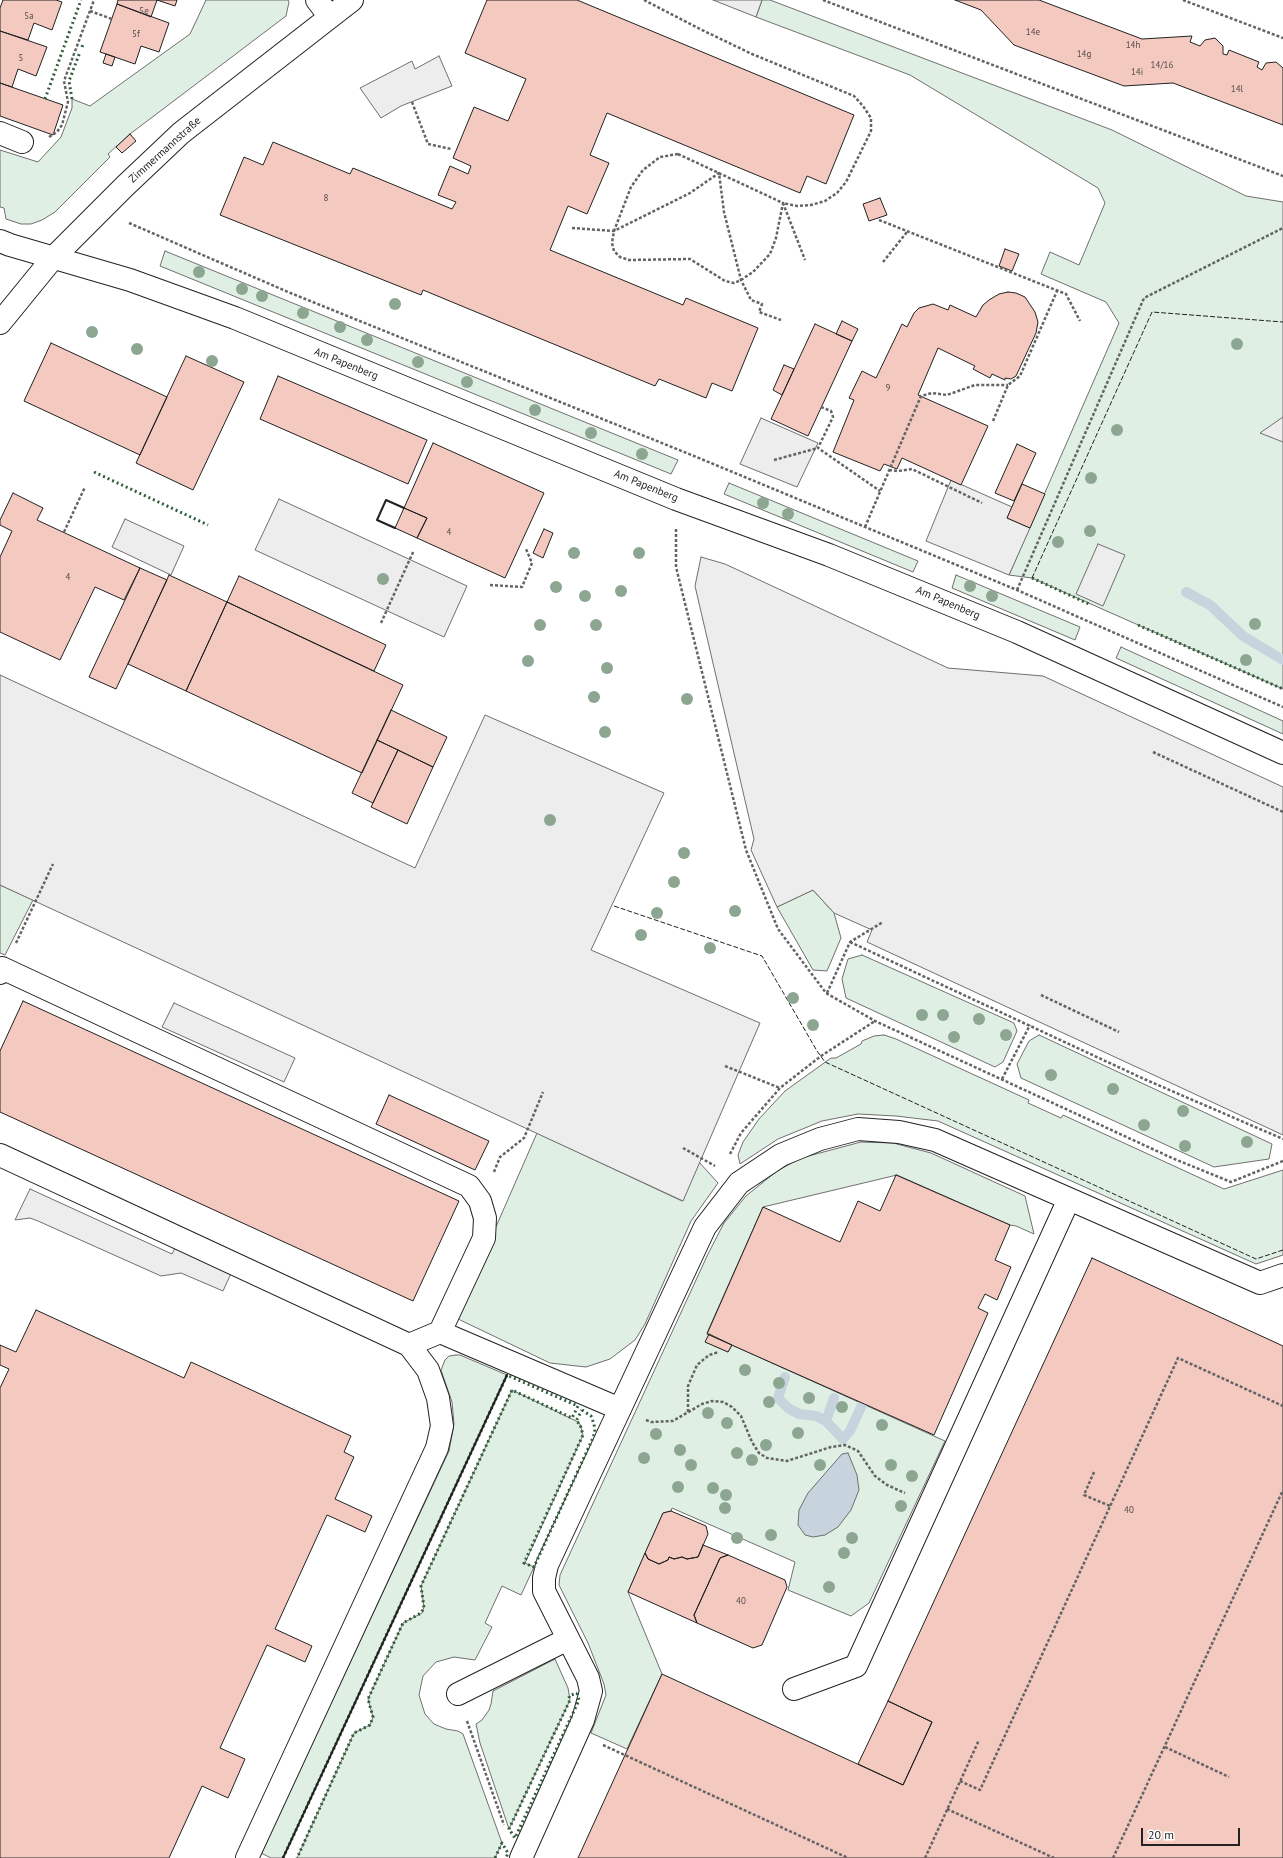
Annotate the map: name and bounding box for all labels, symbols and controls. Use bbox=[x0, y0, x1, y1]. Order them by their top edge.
house number: 5e bbox=[139, 6, 149, 16]
house number: 5a bbox=[24, 11, 34, 21]
house number: 14e bbox=[1026, 27, 1040, 37]
house number: 5f bbox=[132, 29, 140, 39]
house number: 14h bbox=[1126, 40, 1140, 50]
house number: 14g bbox=[1077, 49, 1091, 59]
house number: 5 bbox=[19, 53, 23, 63]
house number: 14/16 bbox=[1151, 60, 1173, 70]
house number: 14i bbox=[1131, 67, 1143, 77]
house number: 14l bbox=[1231, 84, 1243, 94]
street label: Zimmermannstraße bbox=[126, 114, 204, 186]
house number: 8 bbox=[324, 193, 328, 203]
street label: Am Papenberg bbox=[312, 345, 380, 383]
house number: 9 bbox=[886, 383, 890, 393]
street label: Am Papenberg bbox=[612, 467, 680, 505]
house number: 4 bbox=[447, 527, 451, 537]
house number: 4 bbox=[66, 572, 70, 582]
street label: Am Papenberg bbox=[914, 584, 982, 622]
house number: 40 bbox=[1124, 1505, 1134, 1515]
house number: 40 bbox=[736, 1596, 746, 1606]
scale bar bbox=[1143, 1820, 1242, 1846]
text: 20 m bbox=[1148, 1827, 1174, 1842]

